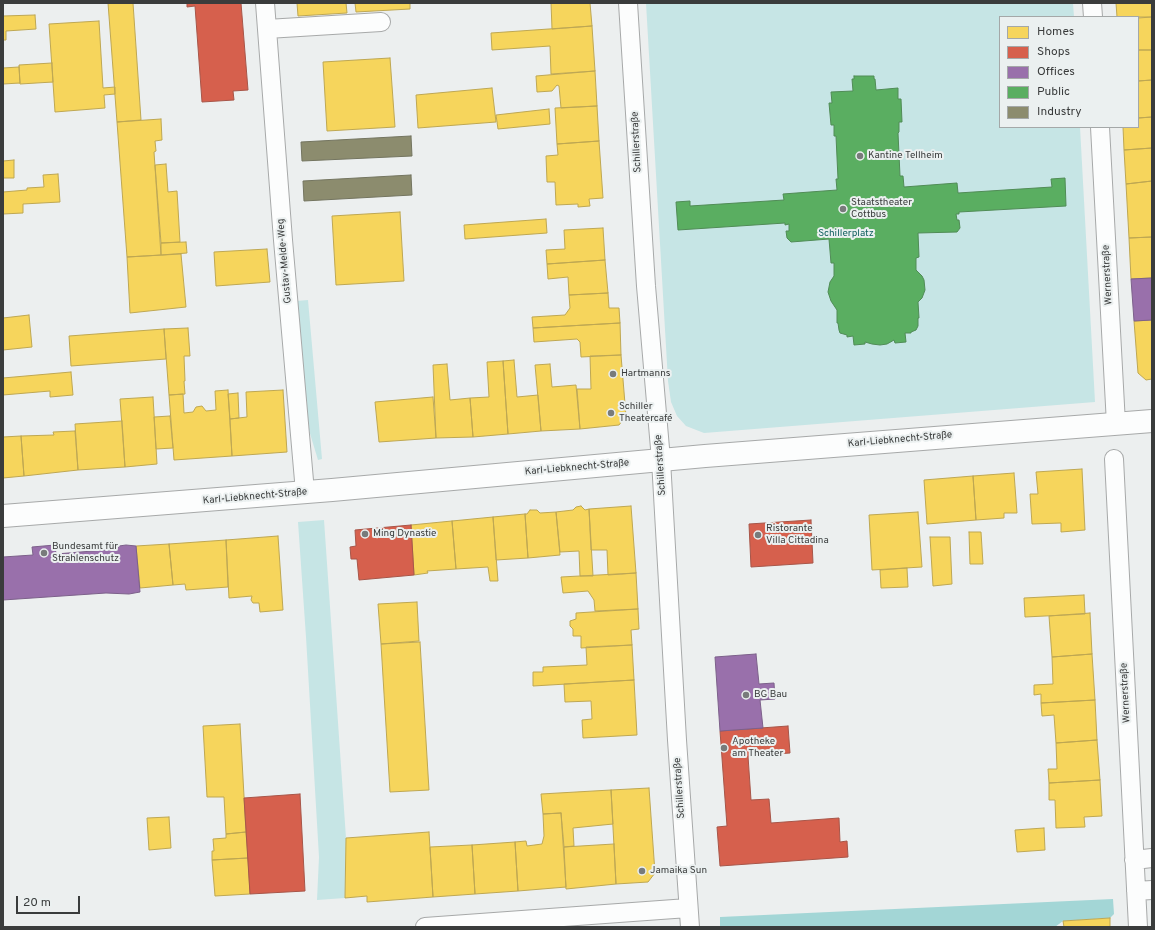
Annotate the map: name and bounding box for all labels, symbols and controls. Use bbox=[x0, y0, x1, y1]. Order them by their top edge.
legend bbox=[999, 16, 1139, 128]
text: Homes bbox=[1037, 24, 1074, 40]
text: Shops bbox=[1037, 44, 1070, 60]
text: Offices bbox=[1037, 64, 1075, 80]
text: Public bbox=[1037, 84, 1070, 100]
text: Industry bbox=[1037, 104, 1082, 120]
street label: Schillerstraße bbox=[629, 111, 645, 173]
place label: Kantine Tellheim bbox=[868, 150, 943, 162]
marker: Kantine Tellheim bbox=[855, 151, 865, 161]
place label: Staatstheater Cottbus bbox=[851, 197, 912, 220]
marker: Staatstheater Cottbus bbox=[838, 204, 848, 214]
street label: Gustav-Melde-Weg bbox=[275, 218, 295, 304]
park label: Schillerplatz bbox=[818, 228, 874, 240]
street label: Wernerstraße bbox=[1100, 245, 1116, 305]
place label: Hartmanns bbox=[621, 368, 670, 380]
marker: Hartmanns bbox=[608, 369, 618, 379]
place label: Schiller Theatercafé bbox=[619, 401, 672, 424]
marker: Schiller Theatercafé bbox=[606, 408, 616, 418]
street label: Karl-Liebknecht-Straße bbox=[847, 429, 953, 451]
street label: Schillerstraße bbox=[653, 434, 669, 496]
street label: Karl-Liebknecht-Straße bbox=[524, 457, 630, 479]
street label: Karl-Liebknecht-Straße bbox=[202, 486, 308, 508]
place label: Ristorante Villa Cittadina bbox=[766, 523, 829, 546]
place label: Ming Dynastie bbox=[373, 528, 436, 540]
marker: Ming Dynastie bbox=[360, 529, 370, 539]
marker: Ristorante Villa Cittadina bbox=[753, 530, 763, 540]
place label: Bundesamt für Strahlenschutz bbox=[52, 541, 119, 564]
marker: Bundesamt für Strahlenschutz bbox=[39, 548, 49, 558]
street label: Wernerstraße bbox=[1118, 663, 1134, 723]
place label: BG Bau bbox=[754, 689, 787, 701]
marker: BG Bau bbox=[741, 690, 751, 700]
place label: Apotheke am Theater bbox=[732, 736, 783, 760]
marker: Apotheke am Theater bbox=[719, 743, 729, 753]
street label: Schillerstraße bbox=[672, 757, 688, 819]
place label: Jamaika Sun bbox=[650, 865, 707, 877]
marker: Jamaika Sun bbox=[637, 866, 647, 876]
scale bar bbox=[18, 888, 82, 914]
text: 20 m bbox=[23, 895, 51, 911]

